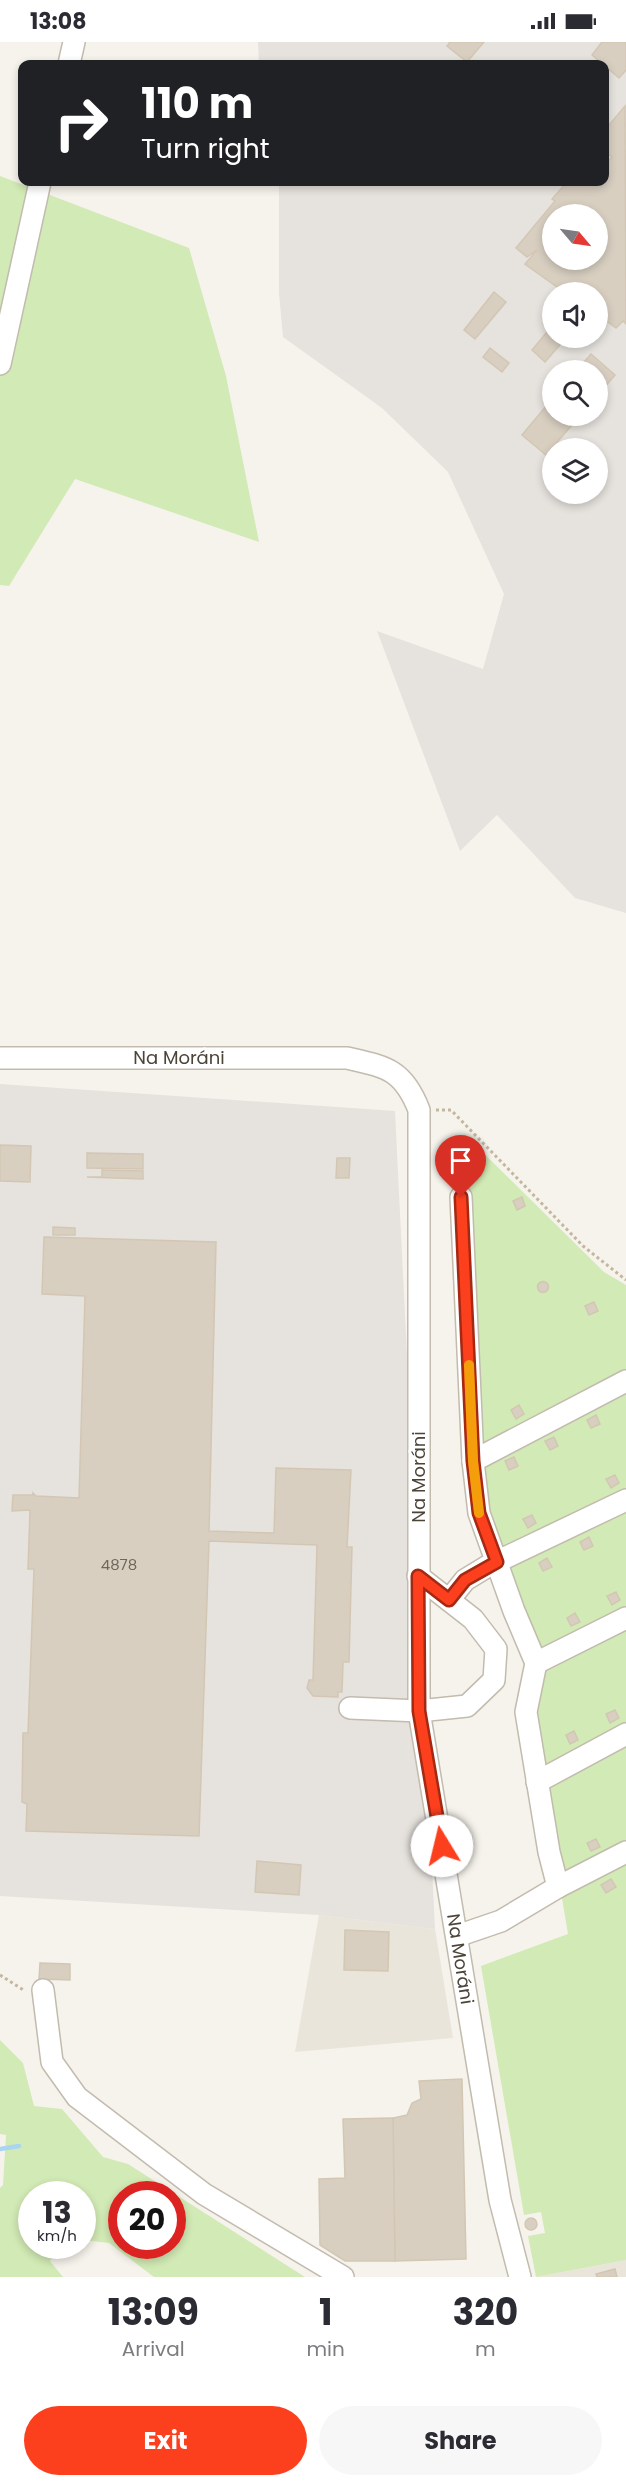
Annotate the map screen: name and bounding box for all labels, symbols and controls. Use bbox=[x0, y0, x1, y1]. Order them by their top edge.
text: 13:08 bbox=[30, 6, 86, 37]
text: 110 m bbox=[141, 74, 253, 133]
icon: right bbox=[42, 84, 120, 162]
text: Turn right bbox=[141, 130, 270, 167]
north arrow bbox=[542, 204, 608, 270]
map controls bbox=[542, 204, 608, 504]
button: sound bbox=[542, 282, 608, 348]
button: search bbox=[542, 360, 608, 426]
button: layers bbox=[542, 438, 608, 504]
street label: Na Moráni bbox=[133, 1045, 225, 1070]
pin bbox=[435, 1135, 486, 1197]
icon: arrive bbox=[444, 1144, 477, 1177]
street label: Na Moráni bbox=[406, 1431, 431, 1523]
house number: 4878 bbox=[101, 1554, 137, 1575]
position arrow bbox=[410, 1814, 474, 1878]
street label: Na Moráni bbox=[441, 1912, 480, 2006]
speed limit sign: 20 bbox=[108, 2181, 186, 2259]
text: 13 bbox=[42, 2191, 72, 2234]
text: km/h bbox=[37, 2225, 77, 2246]
text: 13:09 bbox=[108, 2287, 199, 2338]
text: 1 bbox=[319, 2287, 332, 2338]
text: 320 bbox=[453, 2287, 518, 2338]
text: Arrival bbox=[122, 2335, 185, 2363]
text: min bbox=[307, 2335, 345, 2363]
text: m bbox=[475, 2335, 496, 2363]
button: Exit bbox=[24, 2406, 307, 2475]
button: Share bbox=[319, 2406, 602, 2475]

